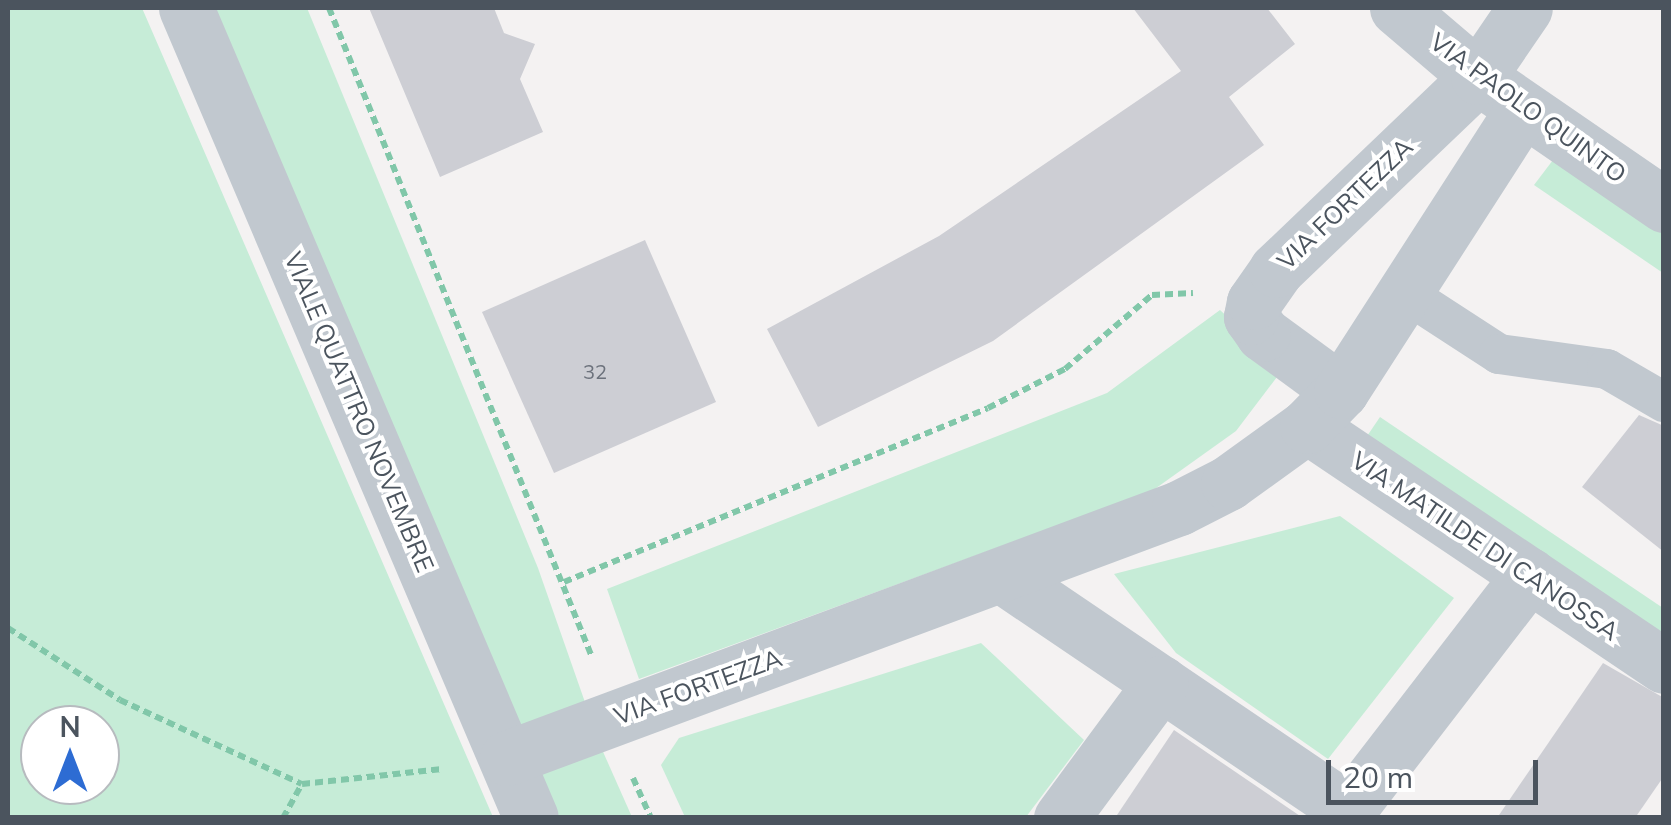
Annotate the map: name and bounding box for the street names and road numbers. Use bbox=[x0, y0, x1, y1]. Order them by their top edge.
street label: VIA PAOLO QUINTO bbox=[1424, 27, 1632, 189]
street label: VIA FORTEZZA bbox=[1271, 132, 1419, 276]
street label: VIALE QUATTRO NOVEMBRE bbox=[278, 247, 440, 577]
street label: VIA MATILDE DI CANOSSA bbox=[1346, 445, 1624, 647]
street label: VIA FORTEZZA bbox=[610, 643, 786, 731]

